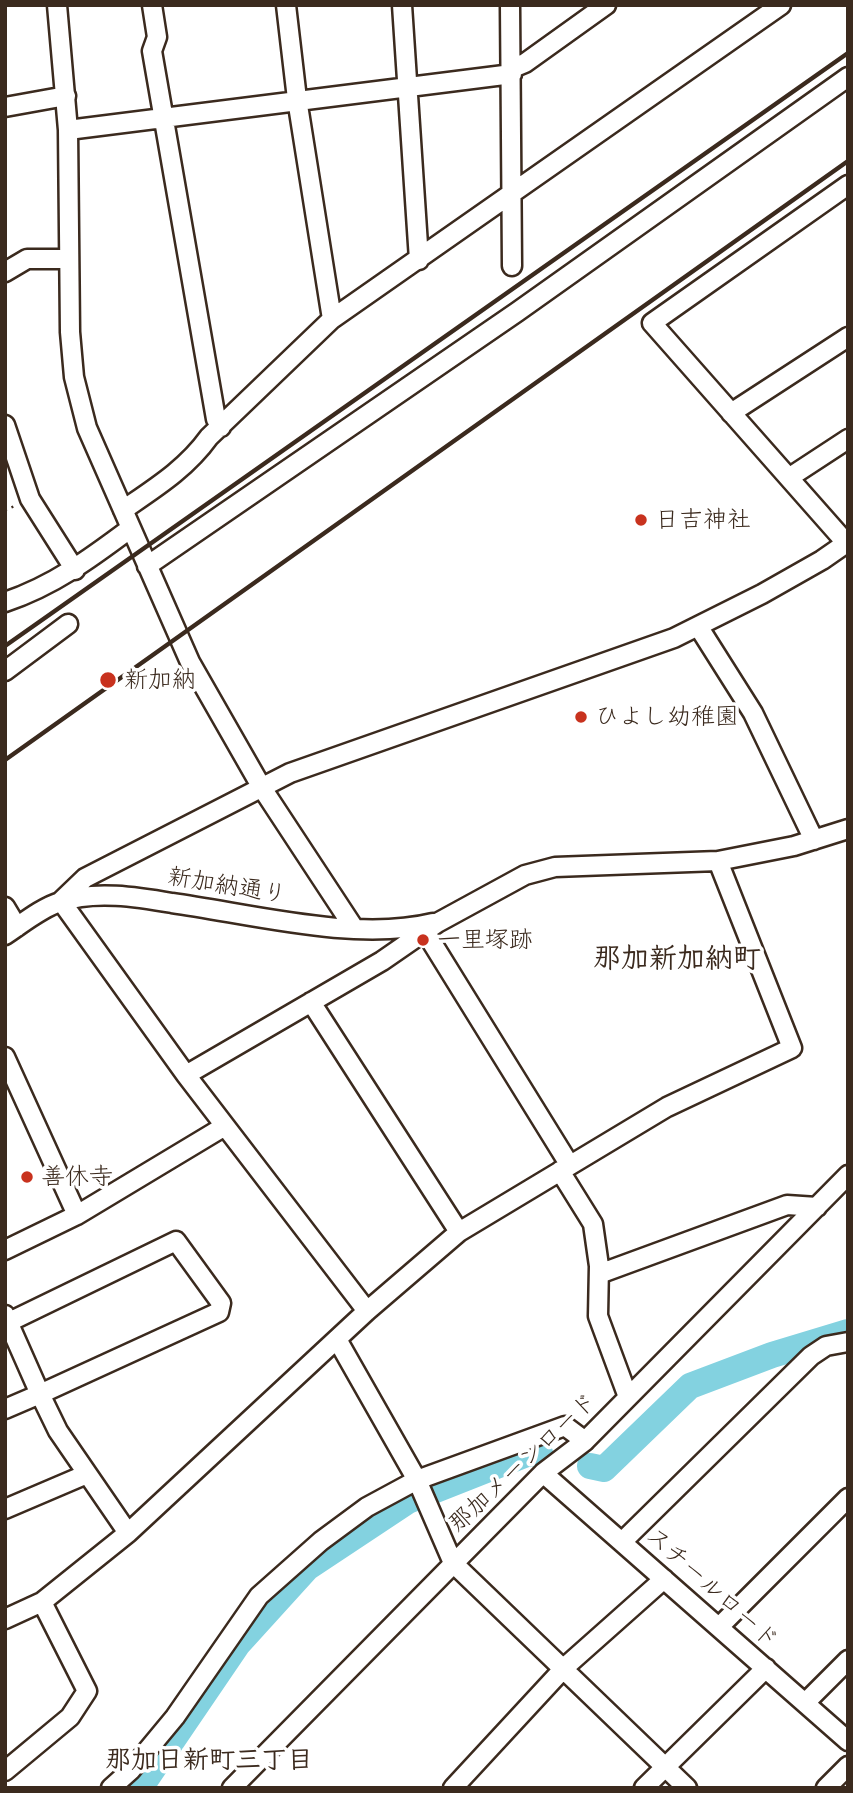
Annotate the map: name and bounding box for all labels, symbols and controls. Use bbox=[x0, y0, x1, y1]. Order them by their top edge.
place label: 日吉神社 bbox=[655, 506, 751, 534]
marker: 日吉神社 bbox=[633, 512, 649, 528]
place label: 新加納 bbox=[124, 666, 196, 694]
marker: 新加納 bbox=[98, 670, 118, 690]
place label: ひよし幼稚園 bbox=[595, 703, 739, 731]
marker: ひよし幼稚園 bbox=[573, 709, 589, 725]
street label: 新加納通り bbox=[165, 862, 289, 910]
place label: 一里塚跡 bbox=[437, 926, 533, 954]
marker: 一里塚跡 bbox=[415, 932, 431, 948]
district label: 那加新加納町 bbox=[593, 942, 761, 976]
place label: 善休寺 bbox=[41, 1163, 113, 1191]
marker: 善休寺 bbox=[19, 1169, 35, 1185]
street label: 那加メーンロード bbox=[443, 1387, 603, 1539]
street label: スチールロード bbox=[640, 1521, 784, 1655]
district label: 那加日新町三丁目 bbox=[105, 1745, 313, 1777]

